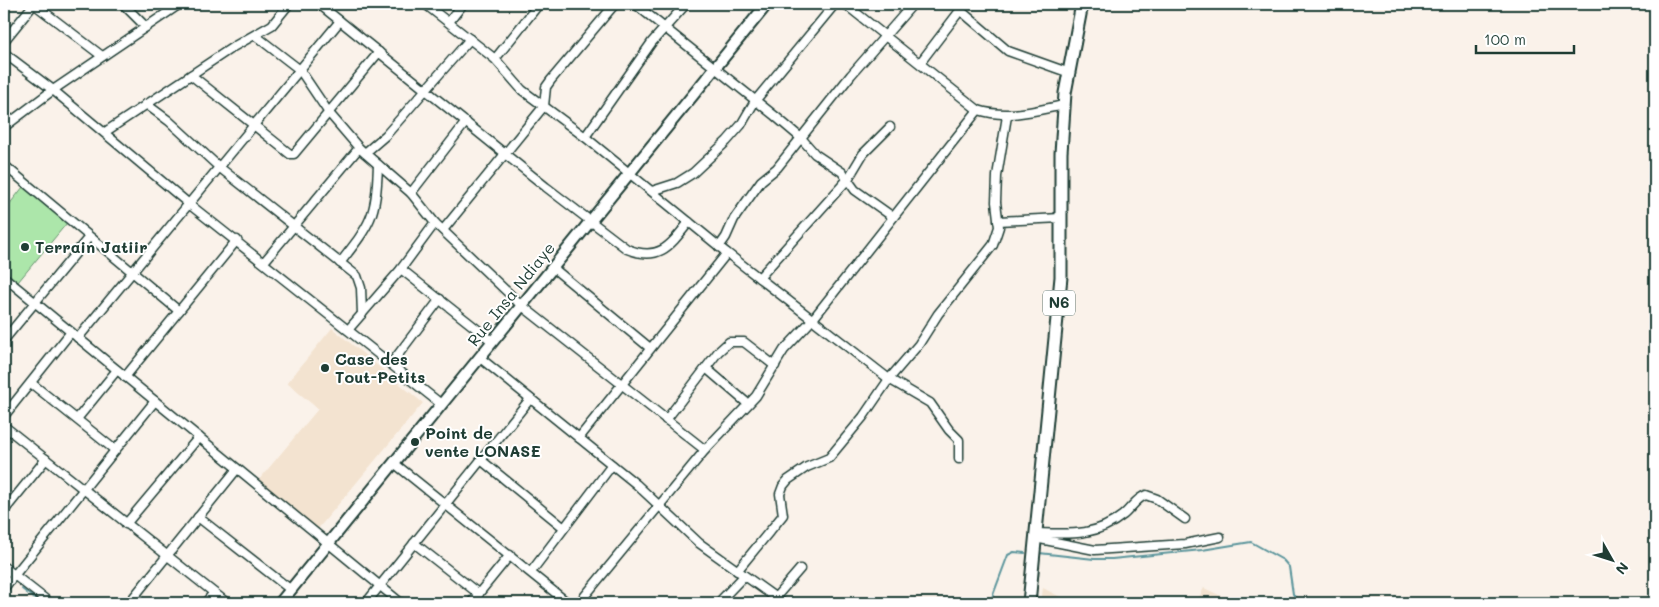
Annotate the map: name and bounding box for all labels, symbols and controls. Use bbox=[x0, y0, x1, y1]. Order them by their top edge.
scale bar bbox=[1476, 22, 1574, 54]
text: 100 m bbox=[1484, 29, 1526, 49]
place label: Terrain Jatiir bbox=[35, 236, 147, 257]
street label: Rue Insa Ndiaye bbox=[462, 237, 559, 350]
marker: Terrain Jatiir bbox=[19, 241, 31, 253]
road number: N6 bbox=[1043, 290, 1075, 316]
place label: Case des Tout-Petits bbox=[335, 348, 425, 387]
marker: Case des Tout-Petits bbox=[319, 362, 331, 374]
place label: Point de vente LONASE bbox=[425, 422, 541, 461]
marker: Point de vente LONASE bbox=[409, 436, 421, 448]
north arrow bbox=[1586, 534, 1636, 584]
text: N bbox=[1612, 558, 1633, 579]

